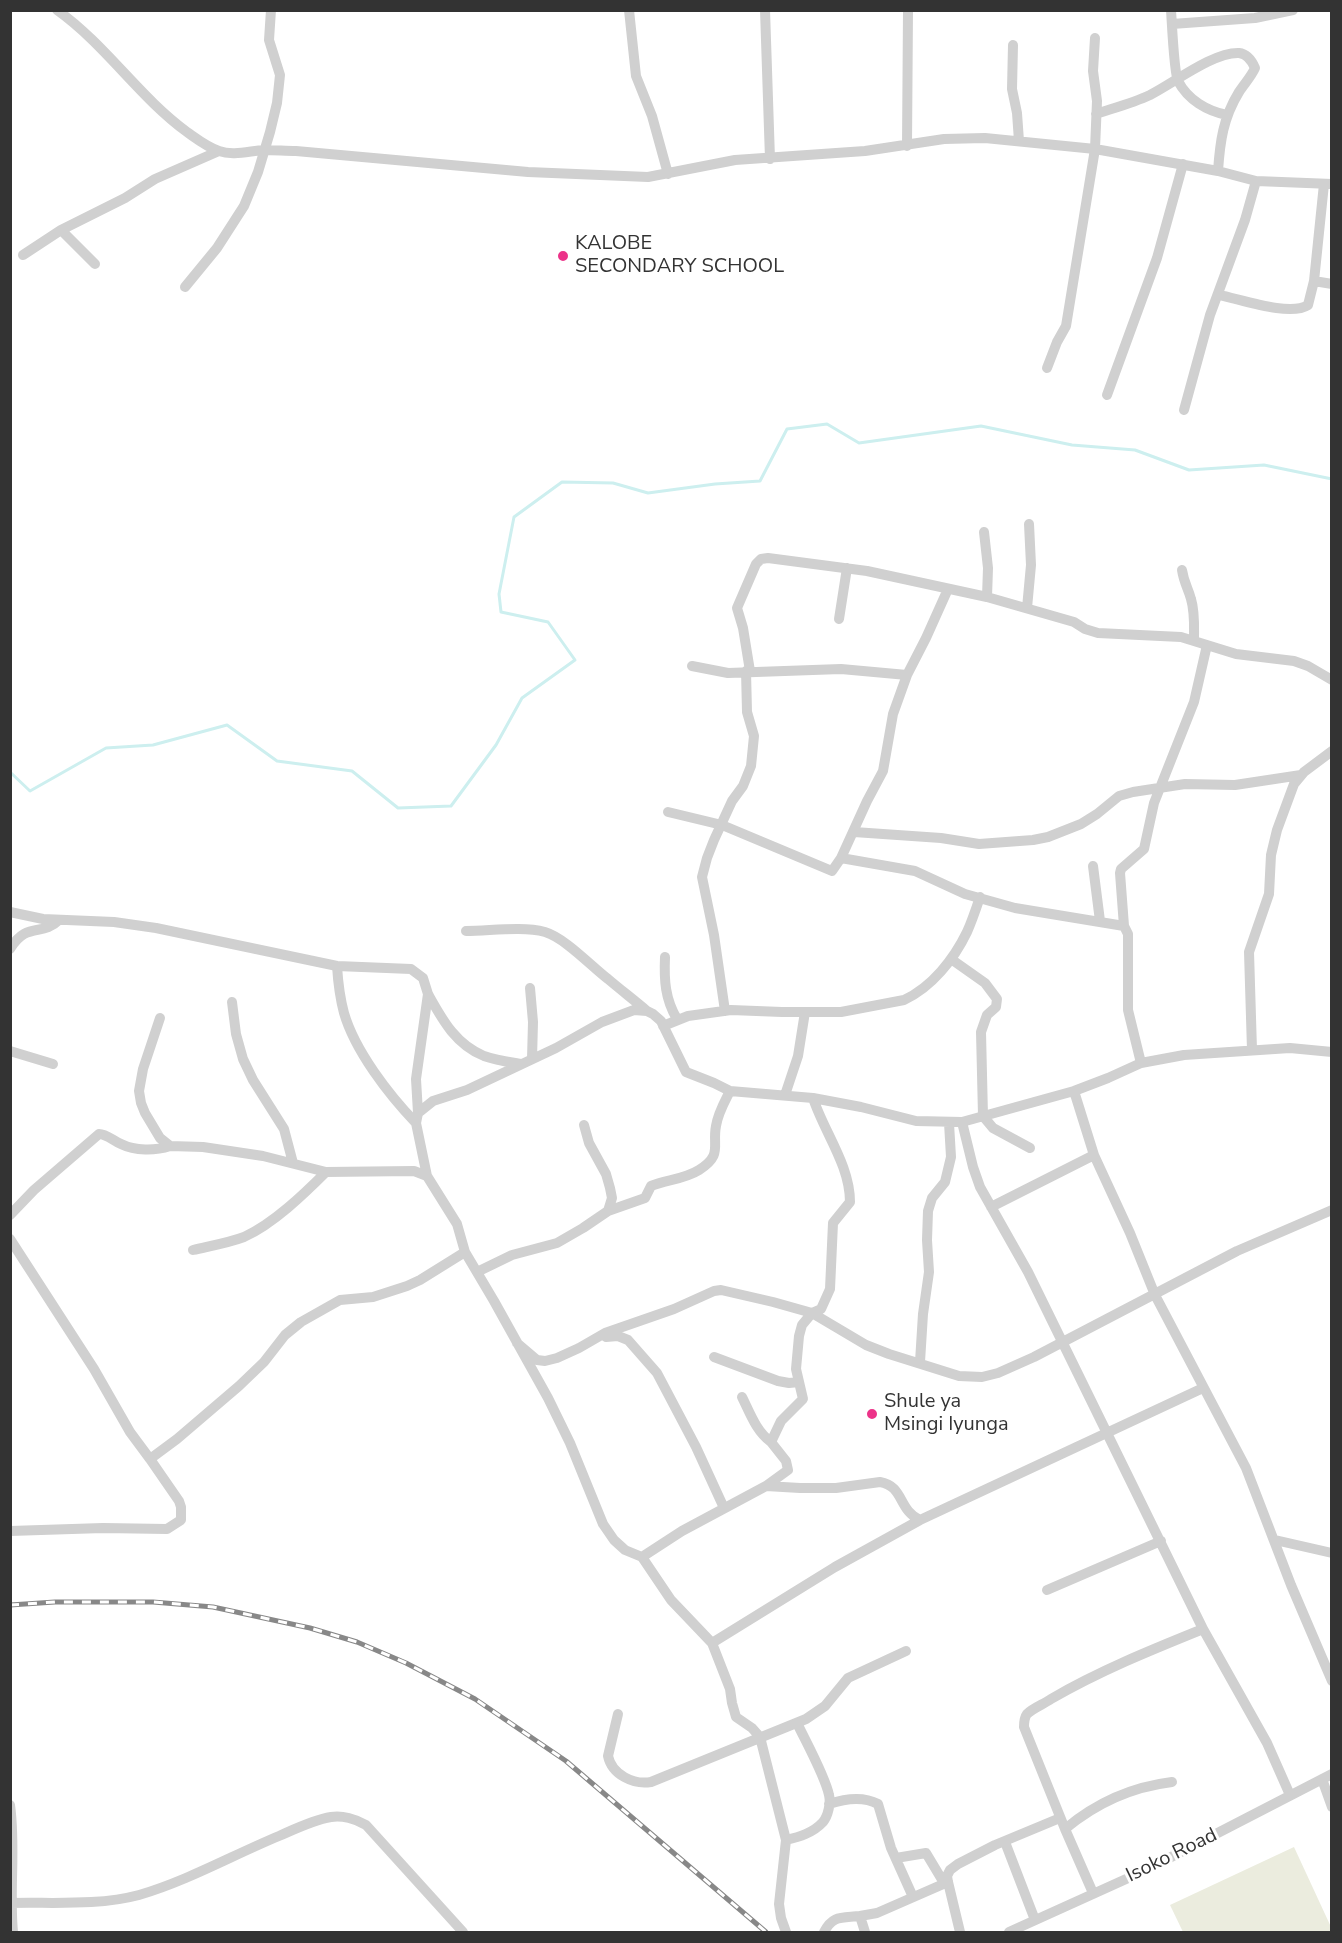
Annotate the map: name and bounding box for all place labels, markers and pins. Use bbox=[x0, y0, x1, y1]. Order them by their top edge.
place label: KALOBE SECONDARY SCHOOL bbox=[575, 232, 784, 279]
marker: KALOBE SECONDARY SCHOOL bbox=[556, 249, 570, 263]
place label: Shule ya Msingi Iyunga bbox=[884, 1390, 1009, 1437]
marker: Shule ya Msingi Iyunga bbox=[865, 1407, 879, 1421]

